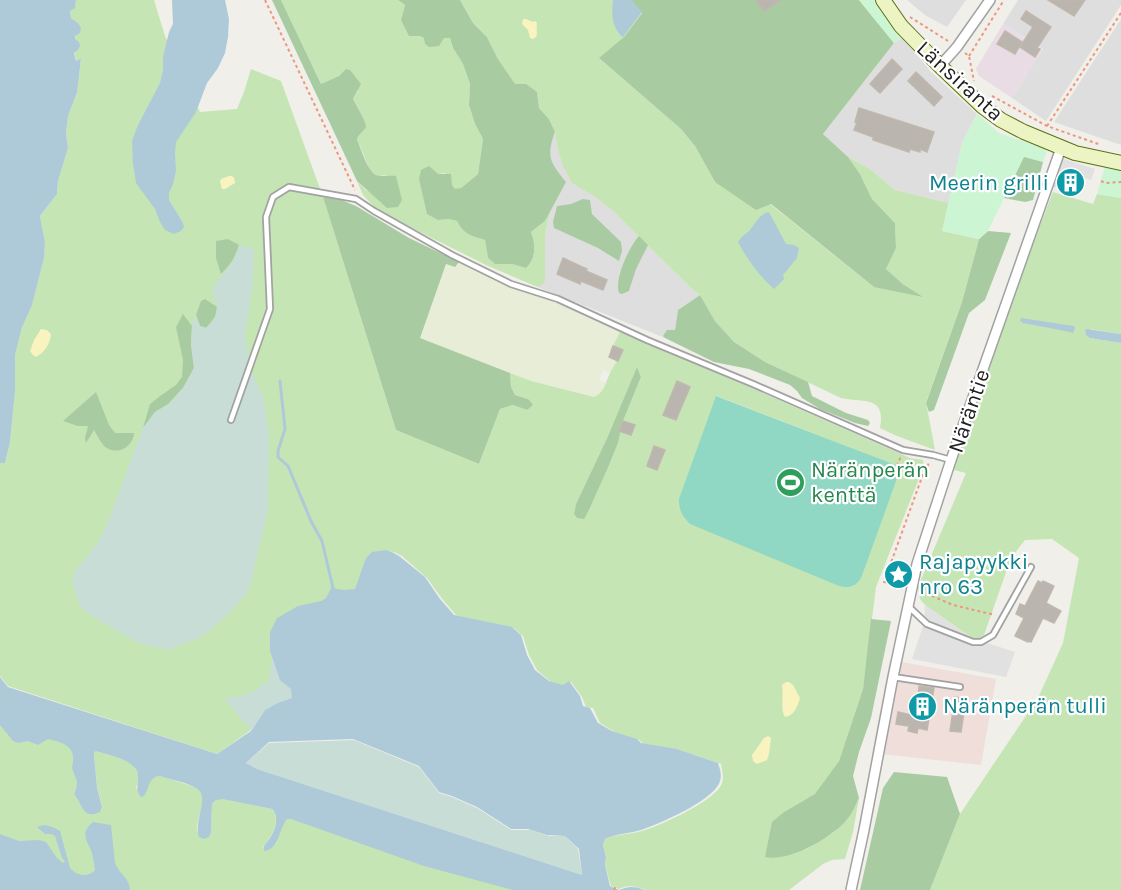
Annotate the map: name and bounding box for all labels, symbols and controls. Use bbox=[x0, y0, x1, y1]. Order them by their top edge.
street label: Länsiranta bbox=[911, 35, 1009, 127]
building icon: Meerin grilli bbox=[1054, 167, 1086, 199]
place label: Meerin grilli bbox=[929, 170, 1049, 196]
street label: Näräntie bbox=[943, 366, 995, 456]
place label: Näränperän kenttä bbox=[811, 457, 929, 508]
sports icon: Näränperän kenttä bbox=[774, 467, 806, 499]
place label: Rajapyykki nro 63 bbox=[919, 549, 1028, 600]
place icon: Rajapyykki nro 63 bbox=[882, 559, 914, 591]
building icon: Näränperän tulli bbox=[906, 690, 938, 722]
place label: Näränperän tulli bbox=[943, 693, 1107, 719]

